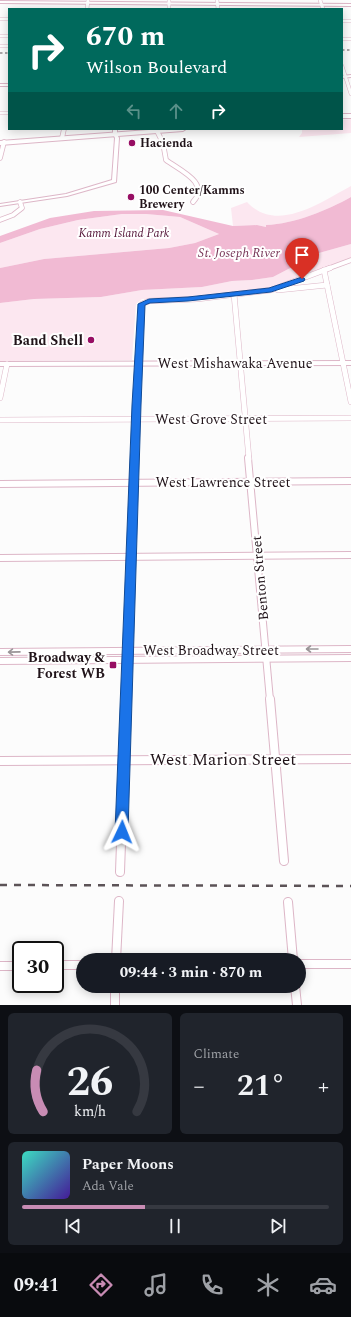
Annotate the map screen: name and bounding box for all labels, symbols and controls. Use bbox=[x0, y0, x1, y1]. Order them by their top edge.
text: 670 m bbox=[86, 15, 165, 58]
icon: right bbox=[20, 24, 72, 76]
text: Wilson Boulevard bbox=[86, 54, 227, 81]
icon: left bbox=[123, 100, 145, 122]
icon: ahead bbox=[165, 100, 187, 122]
icon: right bbox=[207, 100, 229, 122]
place label: Hacienda bbox=[140, 134, 193, 153]
marker: Hacienda bbox=[127, 138, 137, 148]
place label: 100 Center/Kamms Brewery bbox=[139, 181, 245, 214]
marker: 100 Center/Kamms Brewery bbox=[126, 192, 136, 202]
park label: Kamm Island Park bbox=[79, 224, 170, 243]
pin bbox=[285, 238, 319, 279]
water label: St. Joseph River bbox=[198, 243, 280, 263]
icon: arrive bbox=[291, 244, 313, 266]
place label: Band Shell bbox=[13, 330, 83, 351]
marker: Band Shell bbox=[86, 335, 96, 345]
street label: West Mishawaka Avenue bbox=[158, 353, 313, 374]
street label: West Grove Street bbox=[155, 409, 267, 430]
street label: West Lawrence Street bbox=[155, 472, 291, 493]
street label: Benton Street bbox=[246, 535, 274, 621]
street label: West Broadway Street bbox=[143, 640, 279, 661]
one-way arrow bbox=[306, 645, 319, 653]
place label: Broadway & Forest WB bbox=[28, 647, 105, 684]
one-way arrow bbox=[8, 648, 21, 656]
marker: Broadway & Forest WB bbox=[108, 660, 118, 670]
street label: West Marion Street bbox=[150, 747, 296, 773]
position arrow bbox=[101, 811, 143, 853]
speed limit sign: 30 bbox=[12, 941, 64, 993]
text: 09:44 · 3 min · 870 m bbox=[120, 961, 262, 984]
text: Climate bbox=[194, 1044, 239, 1064]
text: 26 bbox=[66, 1050, 113, 1113]
text: 21° bbox=[237, 1063, 286, 1109]
text: − bbox=[194, 1070, 205, 1103]
text: + bbox=[318, 1070, 329, 1103]
text: km/h bbox=[74, 1100, 106, 1122]
text: Paper Moons bbox=[82, 1153, 174, 1176]
text: Ada Vale bbox=[82, 1176, 134, 1196]
icon: previous bbox=[62, 1215, 84, 1237]
icon: pause bbox=[164, 1215, 186, 1237]
icon: next bbox=[267, 1215, 289, 1237]
icon: directions bbox=[87, 1271, 115, 1299]
icon: music bbox=[142, 1271, 170, 1299]
icon: phone bbox=[198, 1271, 226, 1299]
icon: climate bbox=[254, 1271, 282, 1299]
icon: car bbox=[309, 1271, 337, 1299]
text: 09:41 bbox=[14, 1272, 59, 1299]

